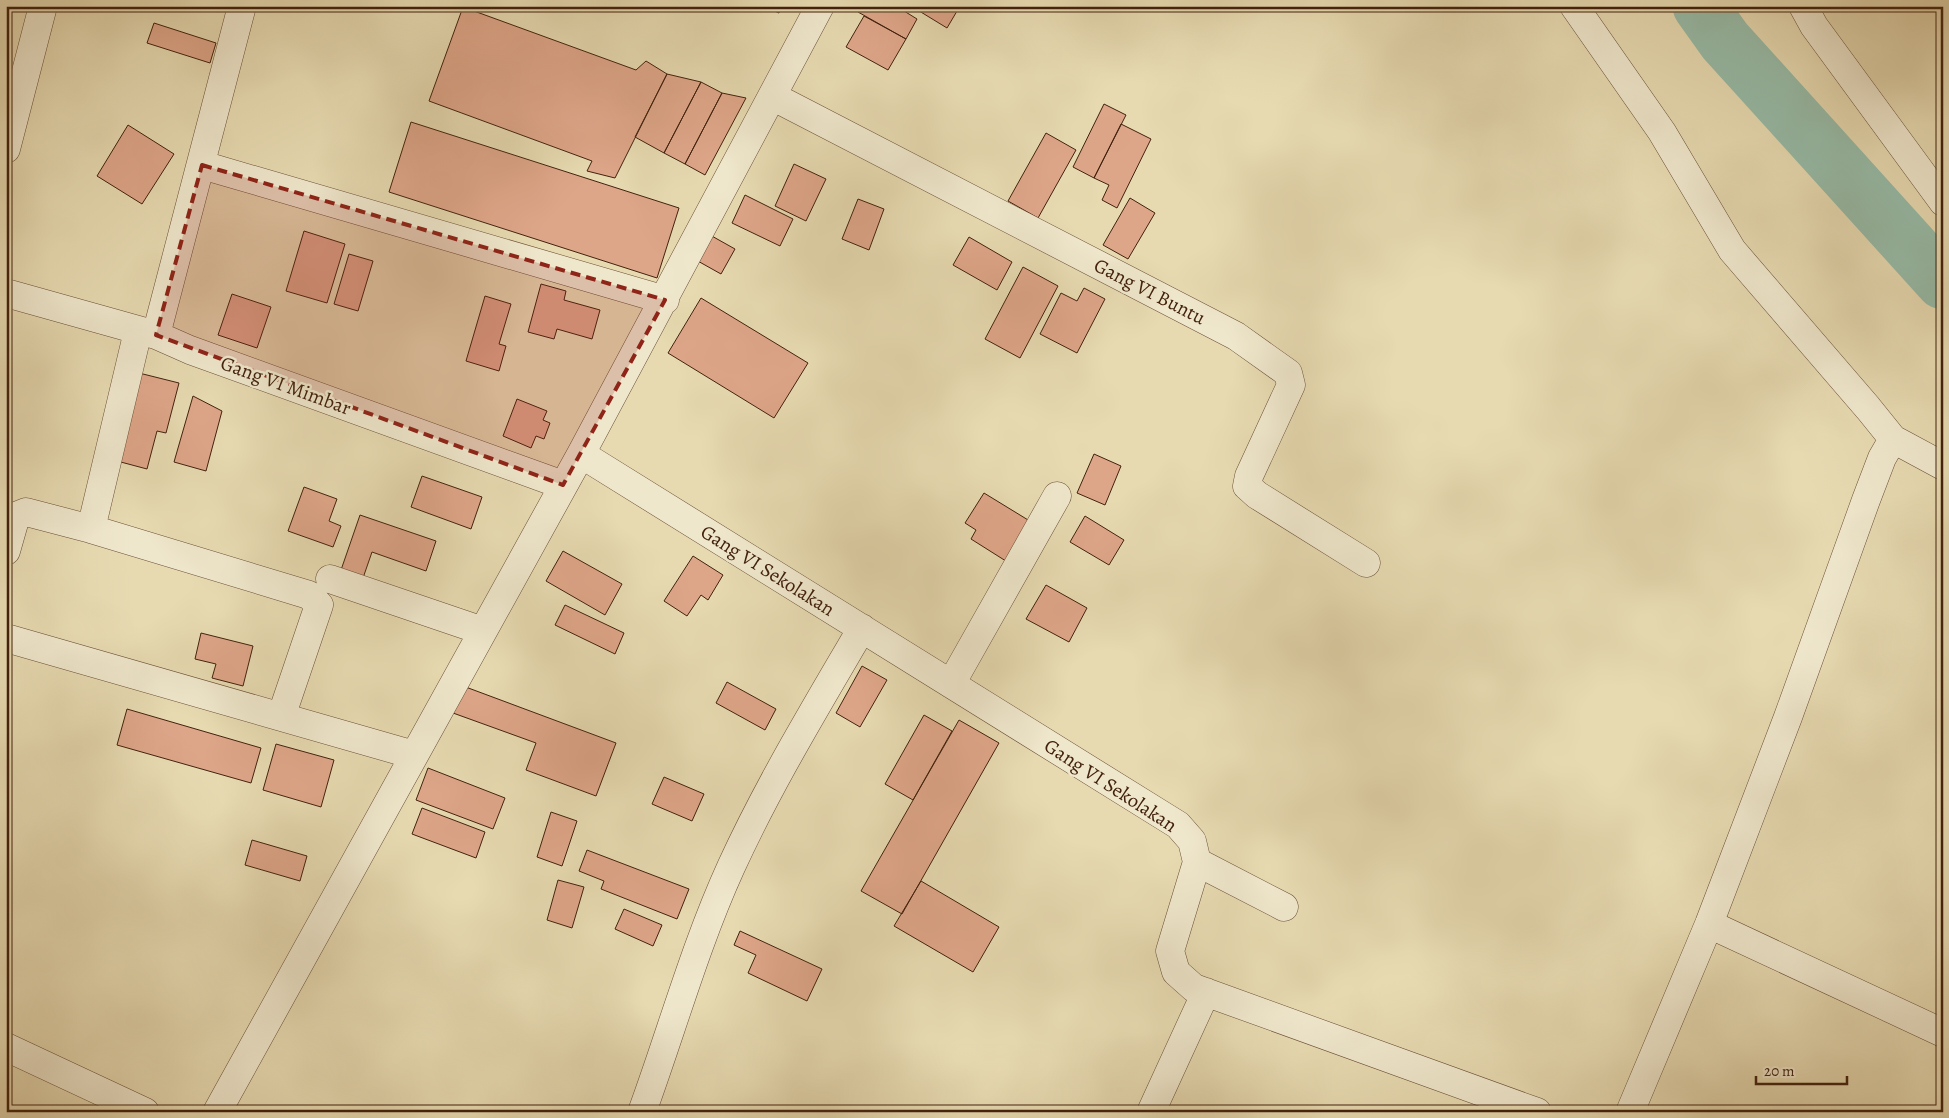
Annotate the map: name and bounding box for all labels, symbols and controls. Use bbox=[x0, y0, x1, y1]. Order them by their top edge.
street label: Gang VI Buntu bbox=[1089, 252, 1210, 331]
street label: Gang VI Mimbar bbox=[217, 349, 355, 422]
street label: Gang VI Sekolakan bbox=[696, 518, 840, 623]
street label: Gang VI Sekolakan bbox=[1039, 732, 1182, 839]
scale bar bbox=[1756, 1053, 1848, 1085]
text: 20 m bbox=[1764, 1061, 1795, 1081]

